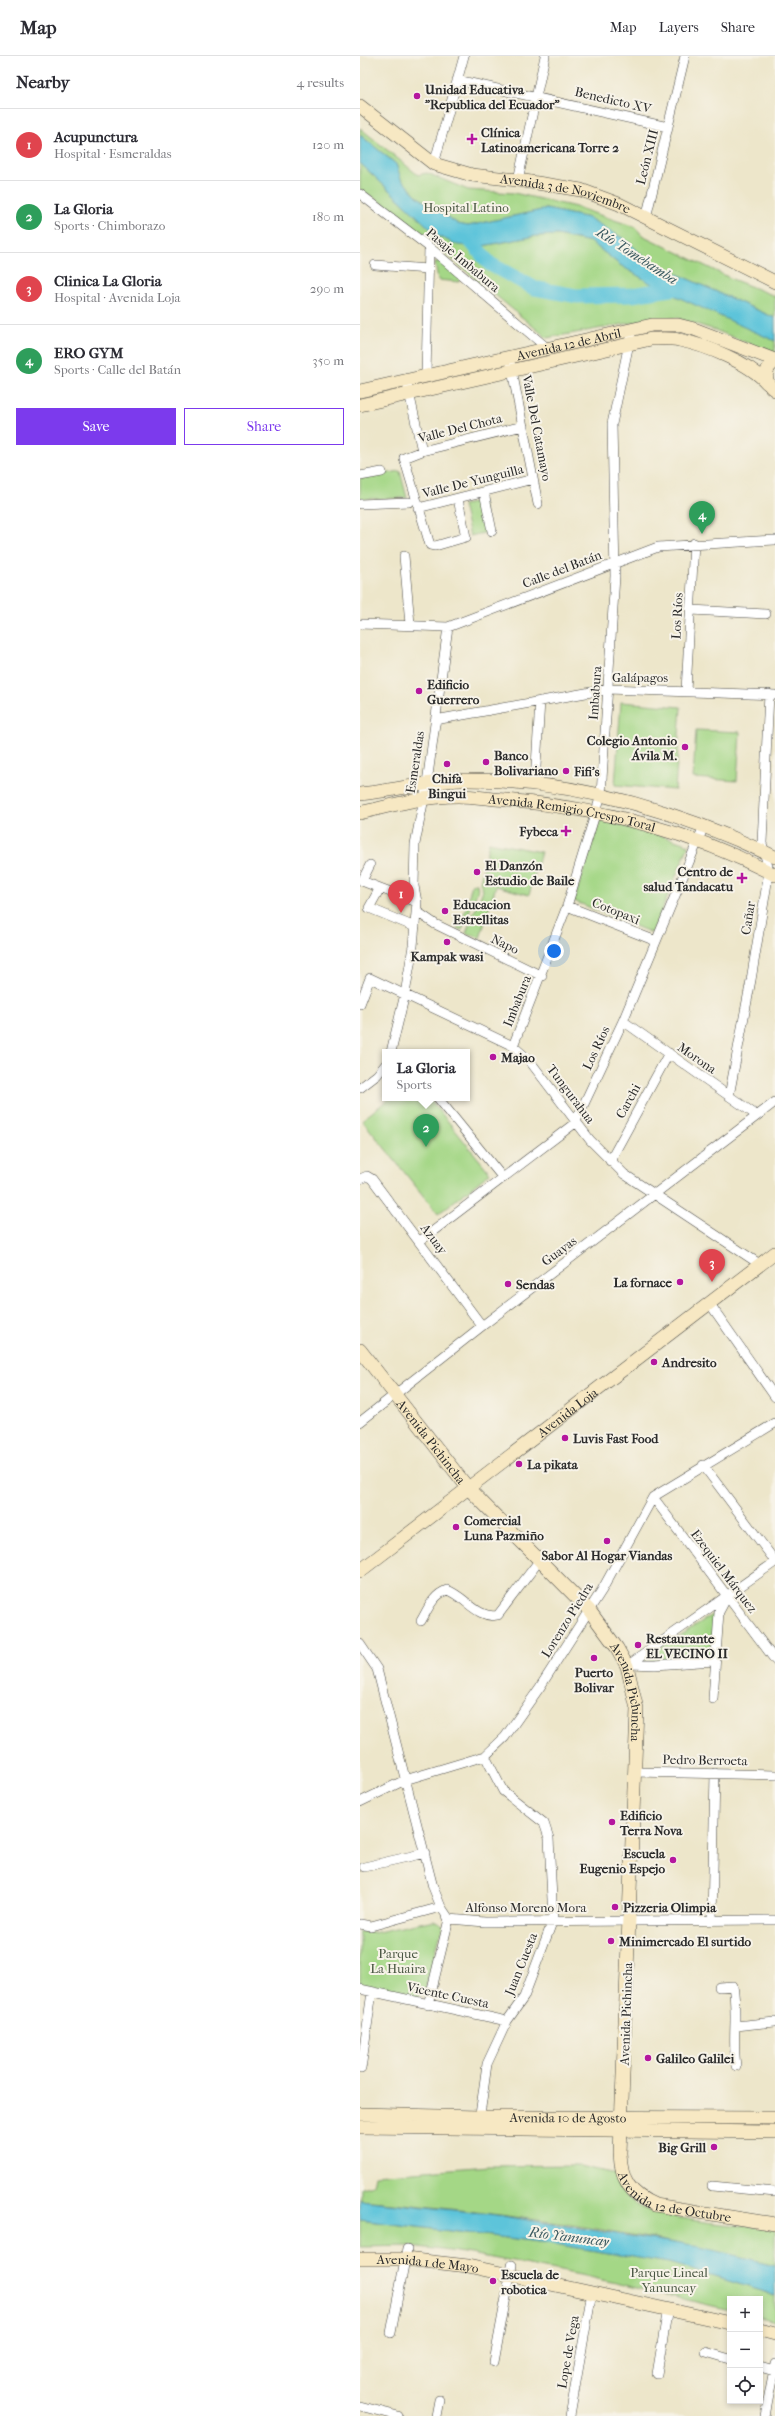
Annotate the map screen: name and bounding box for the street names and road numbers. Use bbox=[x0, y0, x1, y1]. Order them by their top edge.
street label: Benedicto XV bbox=[573, 84, 653, 116]
street label: León XIII bbox=[633, 128, 661, 186]
street label: Avenida 3 de Noviembre bbox=[498, 170, 634, 216]
street label: Pasaje Imbabura bbox=[423, 225, 504, 296]
street label: Avenida 12 de Abril bbox=[514, 325, 623, 363]
street label: Valle Del Catamayo bbox=[519, 373, 555, 483]
street label: Valle Del Chota bbox=[416, 410, 504, 446]
street label: Valle De Yunguilla bbox=[420, 461, 526, 501]
street label: Calle del Batán bbox=[520, 547, 604, 591]
street label: Los Ríos bbox=[668, 592, 686, 640]
street label: Imbabura bbox=[586, 664, 604, 721]
street label: Galápagos bbox=[612, 670, 668, 685]
street label: Esmeraldas bbox=[403, 730, 427, 794]
street label: Avenida Remigio Crespo Toral bbox=[487, 791, 658, 834]
street label: Cotopaxi bbox=[590, 895, 642, 927]
street label: Cañar bbox=[738, 900, 758, 936]
street label: Napo bbox=[489, 931, 522, 957]
street label: Imbabura bbox=[500, 972, 534, 1029]
street label: Los Ríos bbox=[579, 1024, 613, 1072]
street label: Morona bbox=[675, 1039, 720, 1077]
street label: Tungurahua bbox=[544, 1062, 599, 1127]
street label: Carchi bbox=[612, 1081, 644, 1121]
street label: Azuay bbox=[417, 1220, 451, 1258]
street label: Guayas bbox=[539, 1233, 580, 1269]
street label: Avenida Loja bbox=[533, 1384, 601, 1441]
street label: Avenida Pichincha bbox=[393, 1395, 470, 1487]
street label: Ezequiel Márquez bbox=[688, 1526, 760, 1616]
street label: Lorenzo Piedra bbox=[538, 1579, 597, 1660]
street label: Avenida Pichincha bbox=[607, 1638, 645, 1743]
street label: Pedro Berroeta bbox=[662, 1752, 749, 1768]
street label: Alfonso Moreno Mora bbox=[464, 1900, 588, 1915]
street label: Juan Cuesta bbox=[501, 1930, 541, 1998]
street label: Avenida Pichincha bbox=[617, 1961, 635, 2067]
street label: Vicente Cuesta bbox=[405, 1979, 491, 2011]
street label: Avenida 10 de Agosto bbox=[508, 2110, 627, 2125]
street label: Avenida 12 de Octubre bbox=[615, 2168, 733, 2225]
street label: Avenida 1 de Mayo bbox=[376, 2252, 481, 2276]
street label: Lope de Vega bbox=[554, 2313, 582, 2390]

